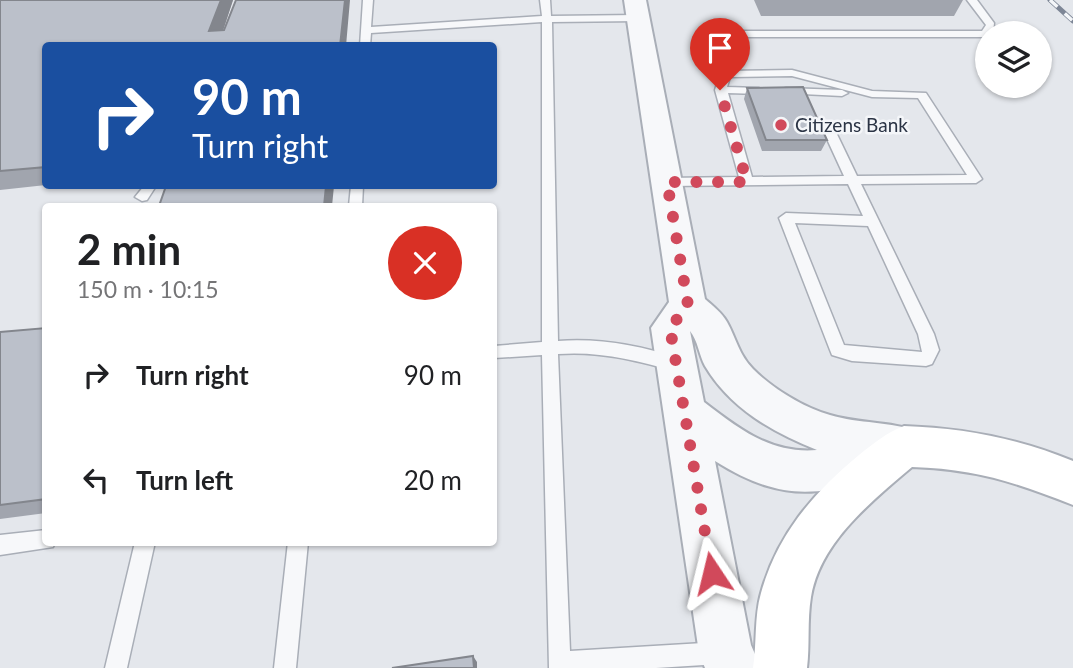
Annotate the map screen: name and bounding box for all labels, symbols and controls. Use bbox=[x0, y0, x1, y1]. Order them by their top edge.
pin bbox=[690, 18, 750, 90]
map controls bbox=[975, 21, 1052, 98]
button: layers bbox=[975, 21, 1052, 98]
icon: arrive bbox=[701, 29, 739, 67]
text: 90 m bbox=[192, 67, 302, 125]
icon: right bbox=[77, 70, 168, 161]
place label: Citizens Bank bbox=[795, 113, 908, 136]
marker: Citizens Bank bbox=[773, 117, 789, 133]
text: Turn right bbox=[192, 126, 328, 165]
text: 2 min bbox=[77, 224, 181, 274]
button: close bbox=[388, 226, 462, 300]
text: 150 m · 10:15 bbox=[77, 275, 219, 303]
icon: right bbox=[77, 356, 115, 394]
text: Turn right bbox=[136, 359, 249, 391]
text: 90 m bbox=[404, 359, 462, 391]
icon: left bbox=[77, 461, 115, 499]
text: Turn left bbox=[136, 464, 233, 496]
text: 20 m bbox=[404, 464, 462, 496]
position arrow bbox=[675, 536, 749, 610]

